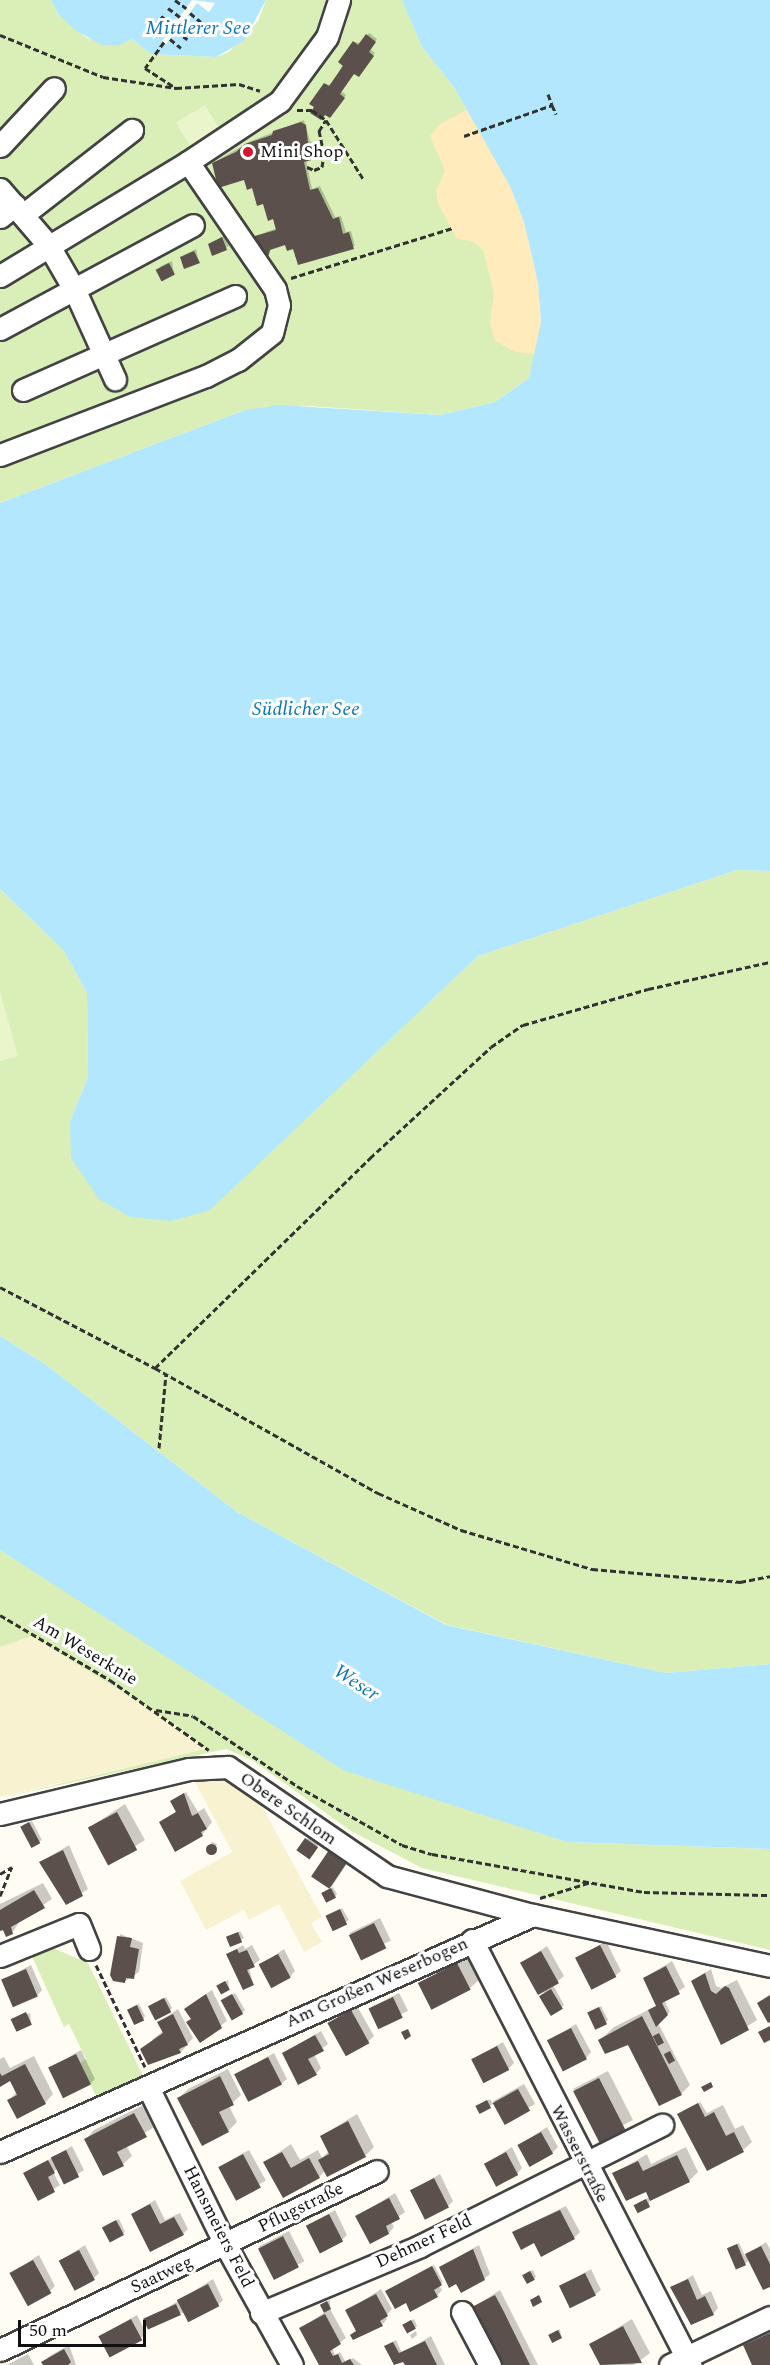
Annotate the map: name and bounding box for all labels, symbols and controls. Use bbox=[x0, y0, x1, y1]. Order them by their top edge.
water label: Mittlerer See bbox=[145, 16, 251, 40]
place label: Mini Shop bbox=[260, 141, 343, 163]
marker: Mini Shop bbox=[241, 145, 255, 159]
water label: Südlicher See bbox=[252, 697, 360, 721]
street label: Am Weserknie bbox=[29, 1611, 141, 1691]
water label: Weser bbox=[329, 1659, 383, 1707]
street label: Obere Schlom bbox=[235, 1768, 341, 1850]
street label: Am Großen Weserbogen bbox=[283, 1933, 471, 2033]
street label: Wasserstraße bbox=[545, 2101, 613, 2207]
street label: Hansmeiers Feld bbox=[178, 2162, 258, 2292]
street label: Pflugstraße bbox=[255, 2178, 347, 2238]
street label: Dehmer Feld bbox=[373, 2210, 475, 2274]
street label: Saatweg bbox=[128, 2251, 196, 2299]
scale bar bbox=[21, 2308, 148, 2346]
text: 50 m bbox=[29, 2317, 67, 2344]

